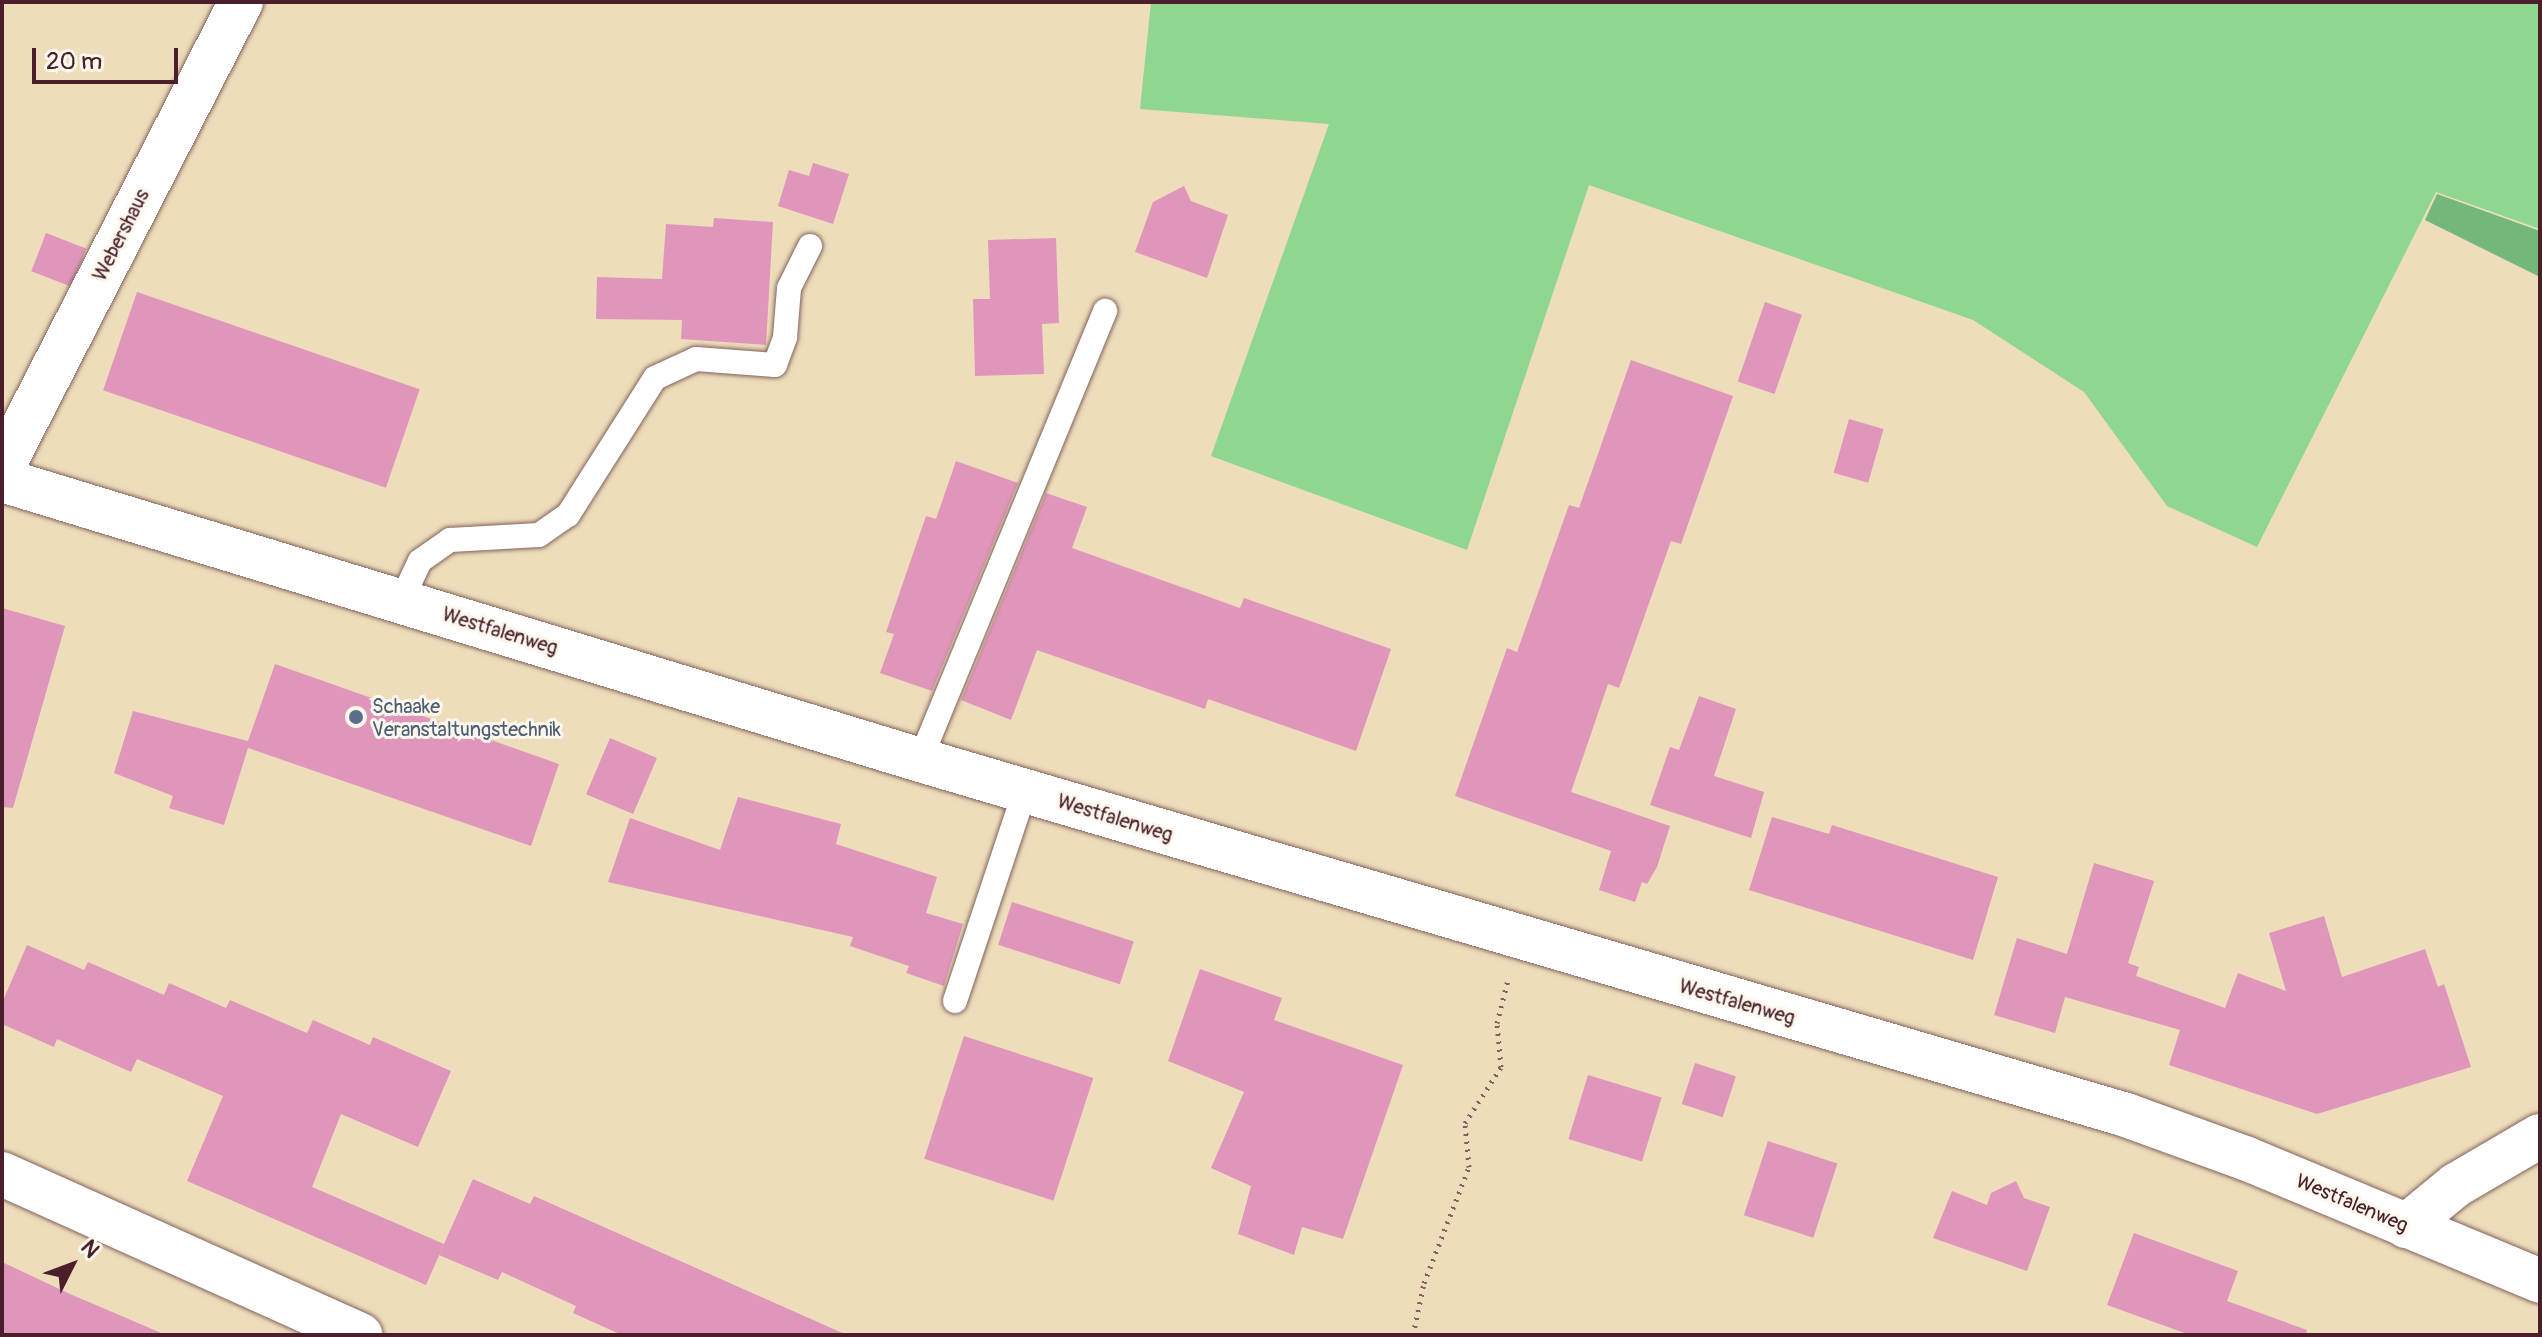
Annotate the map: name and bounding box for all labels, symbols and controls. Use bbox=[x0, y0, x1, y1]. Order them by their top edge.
scale bar bbox=[36, 32, 182, 82]
text: 20 m bbox=[46, 47, 102, 76]
street label: Webershaus bbox=[88, 185, 154, 285]
street label: Westfalenweg bbox=[439, 602, 561, 660]
place label: Schaake Veranstaltungstechnik bbox=[372, 694, 561, 741]
marker: Schaake Veranstaltungstechnik bbox=[347, 708, 365, 726]
street label: Westfalenweg bbox=[1054, 789, 1176, 847]
street label: Westfalenweg bbox=[1676, 974, 1798, 1030]
street label: Westfalenweg bbox=[2292, 1169, 2412, 1237]
north arrow bbox=[32, 1225, 112, 1305]
text: N bbox=[74, 1234, 105, 1264]

